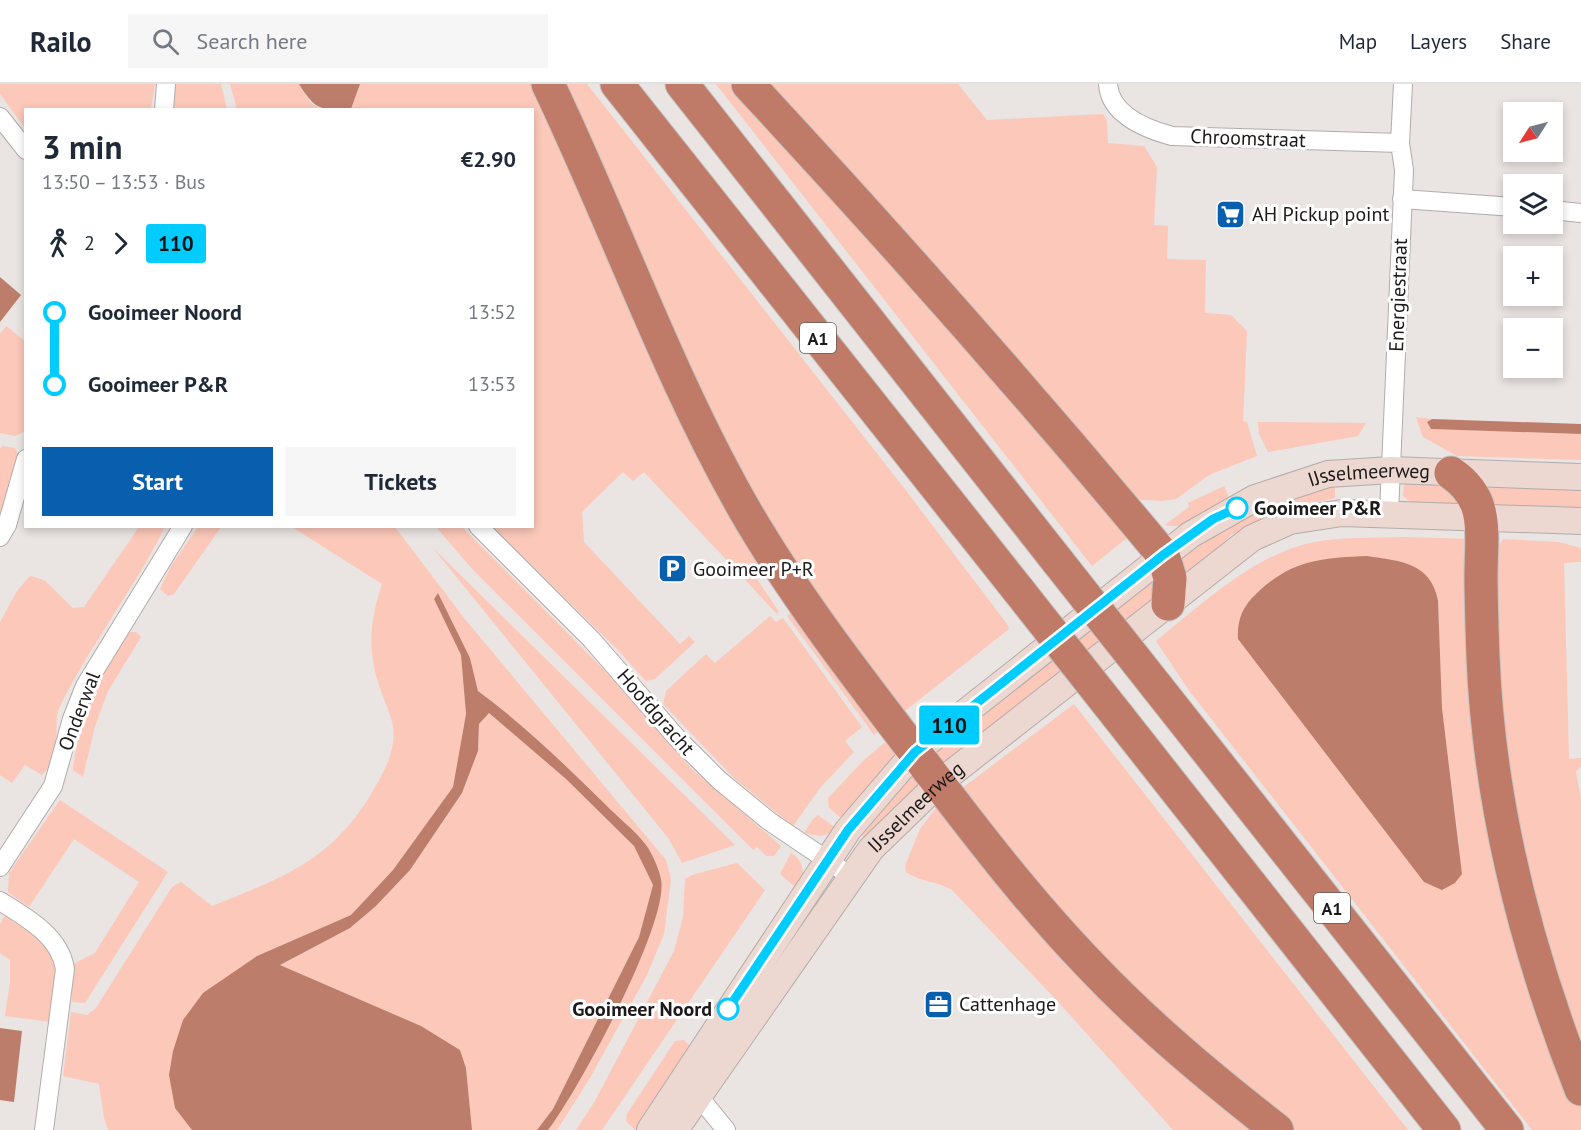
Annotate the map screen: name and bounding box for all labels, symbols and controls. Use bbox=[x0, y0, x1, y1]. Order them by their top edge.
search box bbox=[128, 14, 548, 68]
text: Railo bbox=[30, 23, 92, 60]
icon: search bbox=[149, 25, 182, 58]
text: Search here bbox=[197, 27, 308, 55]
text: Map bbox=[1339, 28, 1377, 55]
text: Layers bbox=[1410, 28, 1467, 55]
text: Share bbox=[1500, 28, 1551, 55]
north arrow bbox=[1503, 102, 1563, 162]
map controls bbox=[1503, 102, 1563, 378]
street label: Chroomstraat bbox=[1190, 123, 1306, 153]
text: 3 min bbox=[42, 125, 123, 168]
text: €2.90 bbox=[461, 145, 516, 173]
text: 13:50 – 13:53 · Bus bbox=[42, 169, 206, 195]
button: layers bbox=[1503, 174, 1563, 234]
supermarket icon: AH Pickup point bbox=[1215, 198, 1247, 230]
place label: AH Pickup point bbox=[1252, 201, 1389, 227]
icon: walk bbox=[42, 227, 75, 260]
icon: forward bbox=[104, 227, 137, 260]
text: 2 bbox=[84, 230, 95, 256]
text: 110 bbox=[158, 230, 194, 257]
street label: Energiestraat bbox=[1383, 238, 1413, 352]
button: + bbox=[1503, 246, 1563, 306]
text: Gooimeer Noord bbox=[88, 298, 242, 326]
text: 13:52 bbox=[468, 299, 516, 325]
button: − bbox=[1503, 318, 1563, 378]
road number: A1 bbox=[800, 323, 836, 353]
text: Gooimeer P&R bbox=[88, 370, 228, 398]
text: 13:53 bbox=[468, 371, 516, 397]
button: Start bbox=[42, 447, 273, 516]
button: Tickets bbox=[285, 447, 516, 516]
street label: IJsselmeerweg bbox=[1304, 457, 1431, 493]
place label: Gooimeer P&R bbox=[1254, 495, 1381, 521]
marker: Gooimeer P&R bbox=[1226, 497, 1248, 519]
parking icon: Gooimeer P+R bbox=[656, 553, 688, 585]
place label: Gooimeer P+R bbox=[693, 556, 814, 582]
street label: Hoofdgracht bbox=[611, 663, 701, 761]
street label: Onderwal bbox=[52, 668, 106, 754]
line badge: 110 bbox=[914, 706, 984, 744]
text: 110 bbox=[931, 712, 967, 739]
street label: IJsselmeerweg bbox=[862, 755, 969, 858]
road number: A1 bbox=[1314, 893, 1350, 923]
office icon: Cattenhage bbox=[922, 988, 954, 1020]
place label: Cattenhage bbox=[959, 991, 1056, 1017]
place label: Gooimeer Noord bbox=[572, 996, 712, 1022]
marker: Gooimeer Noord bbox=[717, 998, 739, 1020]

